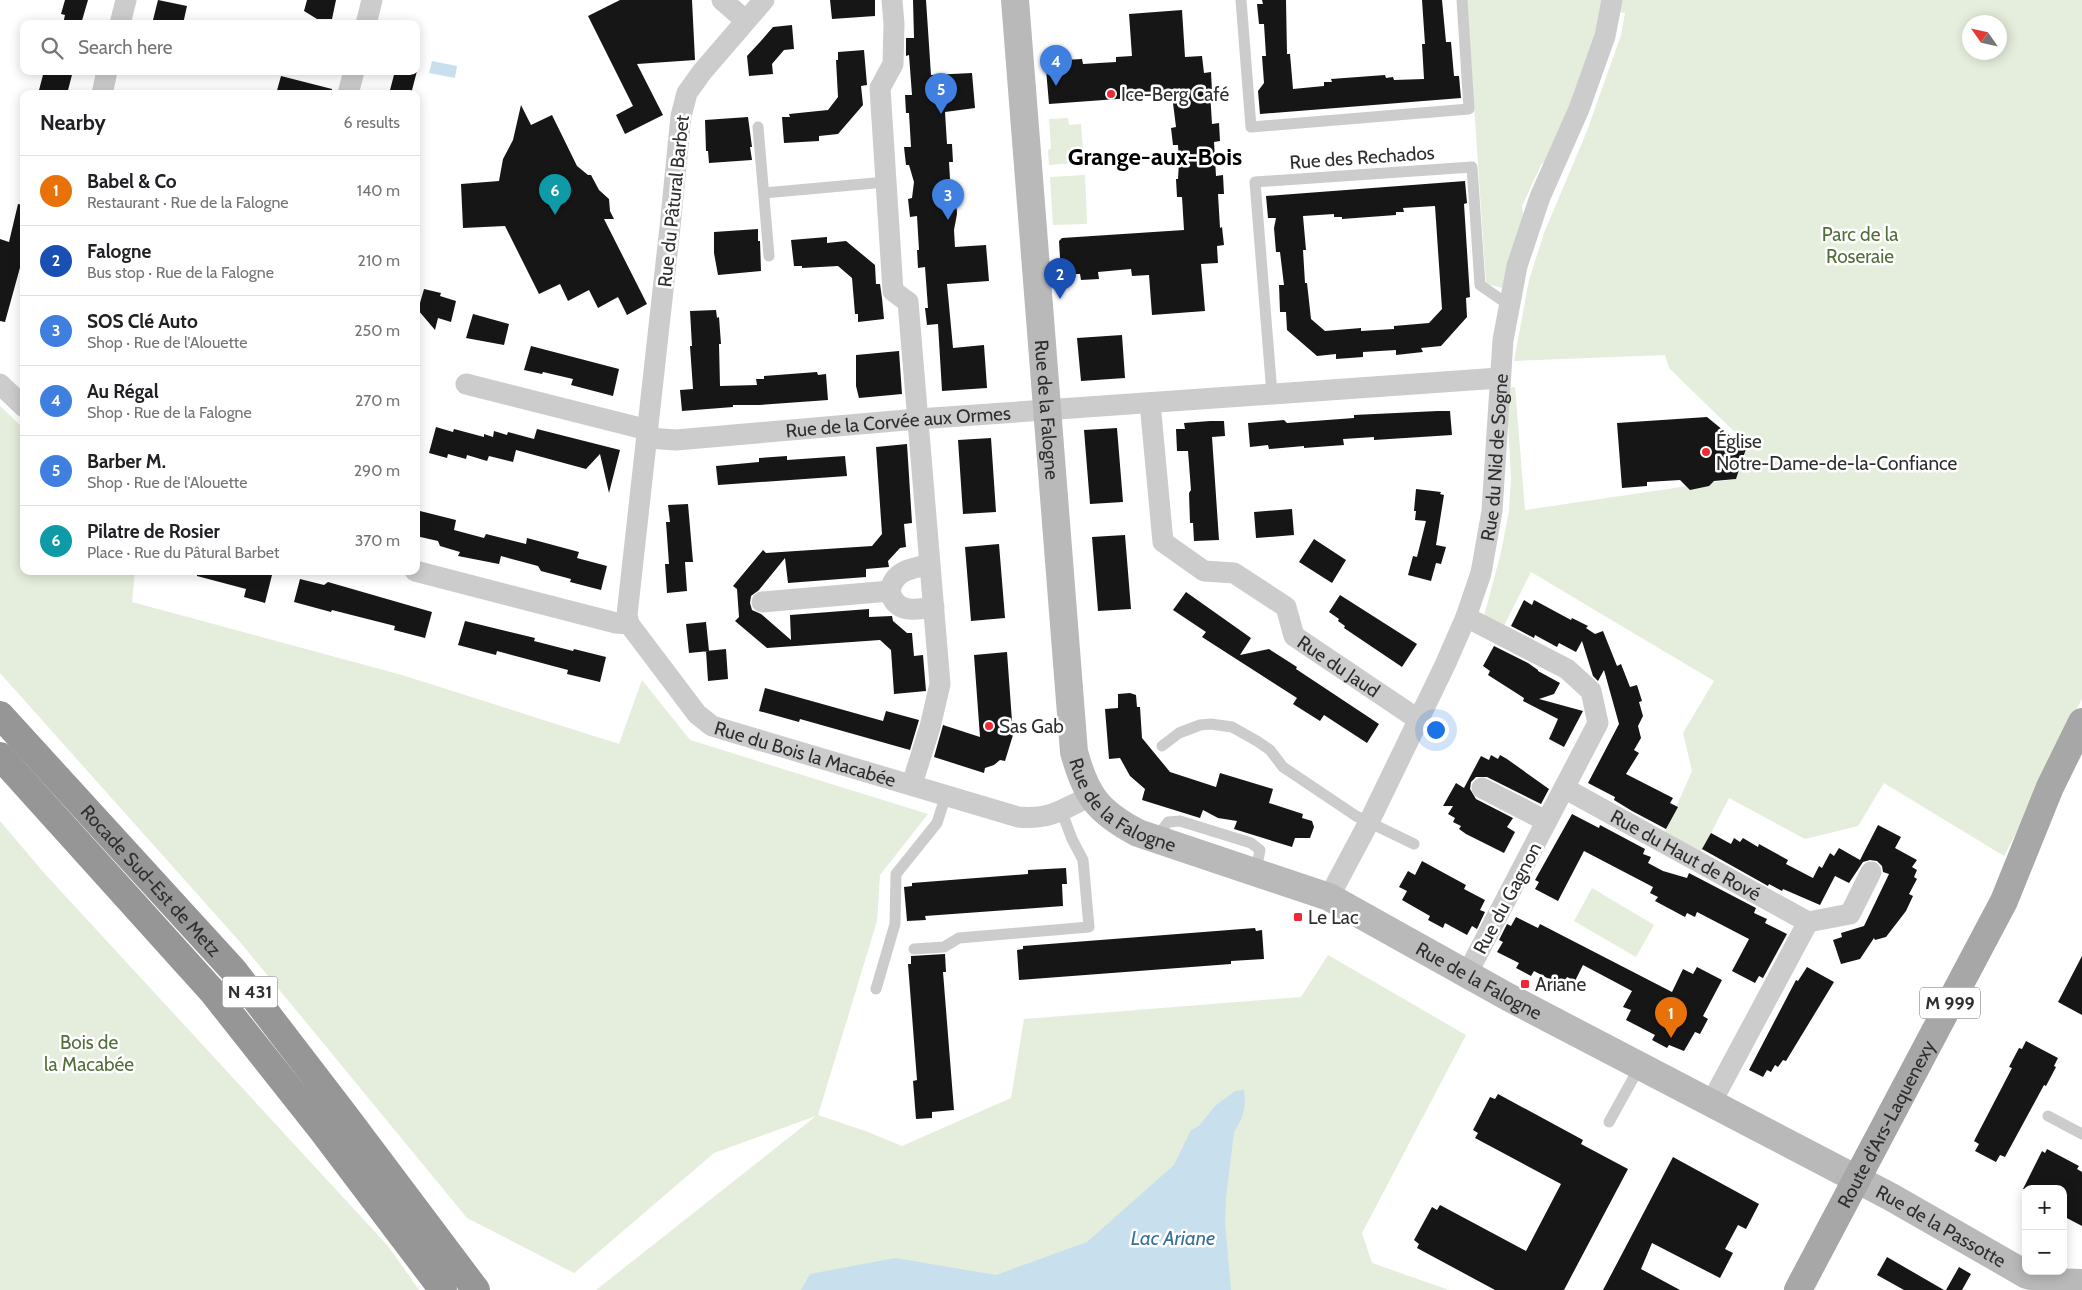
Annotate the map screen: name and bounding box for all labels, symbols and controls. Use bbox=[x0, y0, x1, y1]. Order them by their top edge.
north arrow bbox=[1962, 15, 2007, 60]
search box bbox=[20, 20, 420, 75]
icon: search bbox=[38, 34, 66, 62]
text: Search here bbox=[78, 36, 172, 59]
pin: 4 bbox=[1040, 45, 1072, 86]
pin: 5 bbox=[925, 73, 957, 114]
place label: Ice-Berg Café bbox=[1121, 83, 1229, 106]
marker: Ice-Berg Café bbox=[1105, 88, 1117, 100]
text: Nearby bbox=[40, 110, 106, 135]
text: 6 results bbox=[344, 113, 400, 132]
street label: Rue du Pâtural Barbet bbox=[653, 113, 694, 288]
street label: Rue des Rechados bbox=[1289, 141, 1435, 174]
district label: Grange-aux-Bois bbox=[1068, 142, 1242, 171]
text: Babel & Co bbox=[87, 170, 177, 193]
pin: 6 bbox=[539, 174, 571, 215]
pin: 3 bbox=[932, 179, 964, 220]
text: 1 bbox=[53, 181, 59, 200]
text: 140 m bbox=[357, 181, 400, 200]
text: Restaurant · Rue de la Falogne bbox=[87, 193, 289, 212]
park label: Parc de la Roseraie bbox=[1822, 223, 1898, 268]
text: Falogne bbox=[87, 240, 151, 263]
text: 2 bbox=[52, 251, 60, 270]
text: 210 m bbox=[358, 251, 400, 270]
pin: 2 bbox=[1044, 258, 1076, 299]
text: Bus stop · Rue de la Falogne bbox=[87, 263, 274, 282]
text: SOS Clé Auto bbox=[87, 310, 198, 333]
text: 3 bbox=[52, 321, 60, 340]
text: 250 m bbox=[354, 321, 400, 340]
text: Shop · Rue de l'Alouette bbox=[87, 333, 247, 352]
street label: Rue de la Falogne bbox=[1030, 339, 1064, 481]
street label: Rue du Nid de Sogne bbox=[1476, 373, 1513, 543]
text: Au Régal bbox=[87, 380, 159, 403]
text: 4 bbox=[51, 391, 61, 410]
text: 270 m bbox=[355, 391, 400, 410]
street label: Rue de la Corvée aux Ormes bbox=[785, 401, 1012, 442]
text: Shop · Rue de la Falogne bbox=[87, 403, 252, 422]
place label: Église Notre-Dame-de-la-Confiance bbox=[1716, 429, 1958, 475]
marker: Église Notre-Dame-de-la-Confiance bbox=[1700, 446, 1712, 458]
text: Barber M. bbox=[87, 450, 166, 473]
text: 5 bbox=[52, 461, 60, 480]
text: 290 m bbox=[354, 461, 400, 480]
text: Shop · Rue de l'Alouette bbox=[87, 473, 247, 492]
text: Pilatre de Rosier bbox=[87, 520, 220, 543]
text: 6 bbox=[52, 531, 61, 550]
text: 370 m bbox=[355, 531, 400, 550]
text: Place · Rue du Pâtural Barbet bbox=[87, 543, 279, 562]
street label: Rue du Jaud bbox=[1293, 631, 1384, 702]
place label: Sas Gab bbox=[999, 715, 1064, 738]
street label: Rue du Bois la Macabée bbox=[712, 716, 899, 792]
your location bbox=[1423, 717, 1449, 743]
marker: Sas Gab bbox=[983, 720, 995, 732]
street label: Rue de la Falogne bbox=[1064, 755, 1179, 857]
street label: Rocade Sud-Est de Metz bbox=[76, 800, 226, 961]
street label: Rue du Haut de Rové bbox=[1606, 805, 1765, 906]
street label: Rue du Gagnon bbox=[1468, 839, 1546, 958]
place label: Le Lac bbox=[1308, 906, 1359, 929]
marker: Le Lac bbox=[1292, 911, 1304, 923]
street label: Rue de la Falogne bbox=[1412, 937, 1546, 1025]
place label: Ariane bbox=[1535, 973, 1586, 996]
road number: N 431 bbox=[222, 976, 278, 1008]
marker: Ariane bbox=[1519, 978, 1531, 990]
road number: M 999 bbox=[1920, 988, 1980, 1018]
pin: 1 bbox=[1655, 997, 1687, 1038]
park label: Bois de la Macabée bbox=[44, 1031, 134, 1076]
street label: Route d'Ars-Laquenexy bbox=[1833, 1036, 1940, 1212]
street label: Rue de la Passotte bbox=[1872, 1180, 2010, 1273]
map controls bbox=[2022, 1185, 2067, 1275]
button: + bbox=[2022, 1185, 2067, 1230]
water label: Lac Ariane bbox=[1131, 1226, 1215, 1250]
button: − bbox=[2022, 1230, 2067, 1275]

